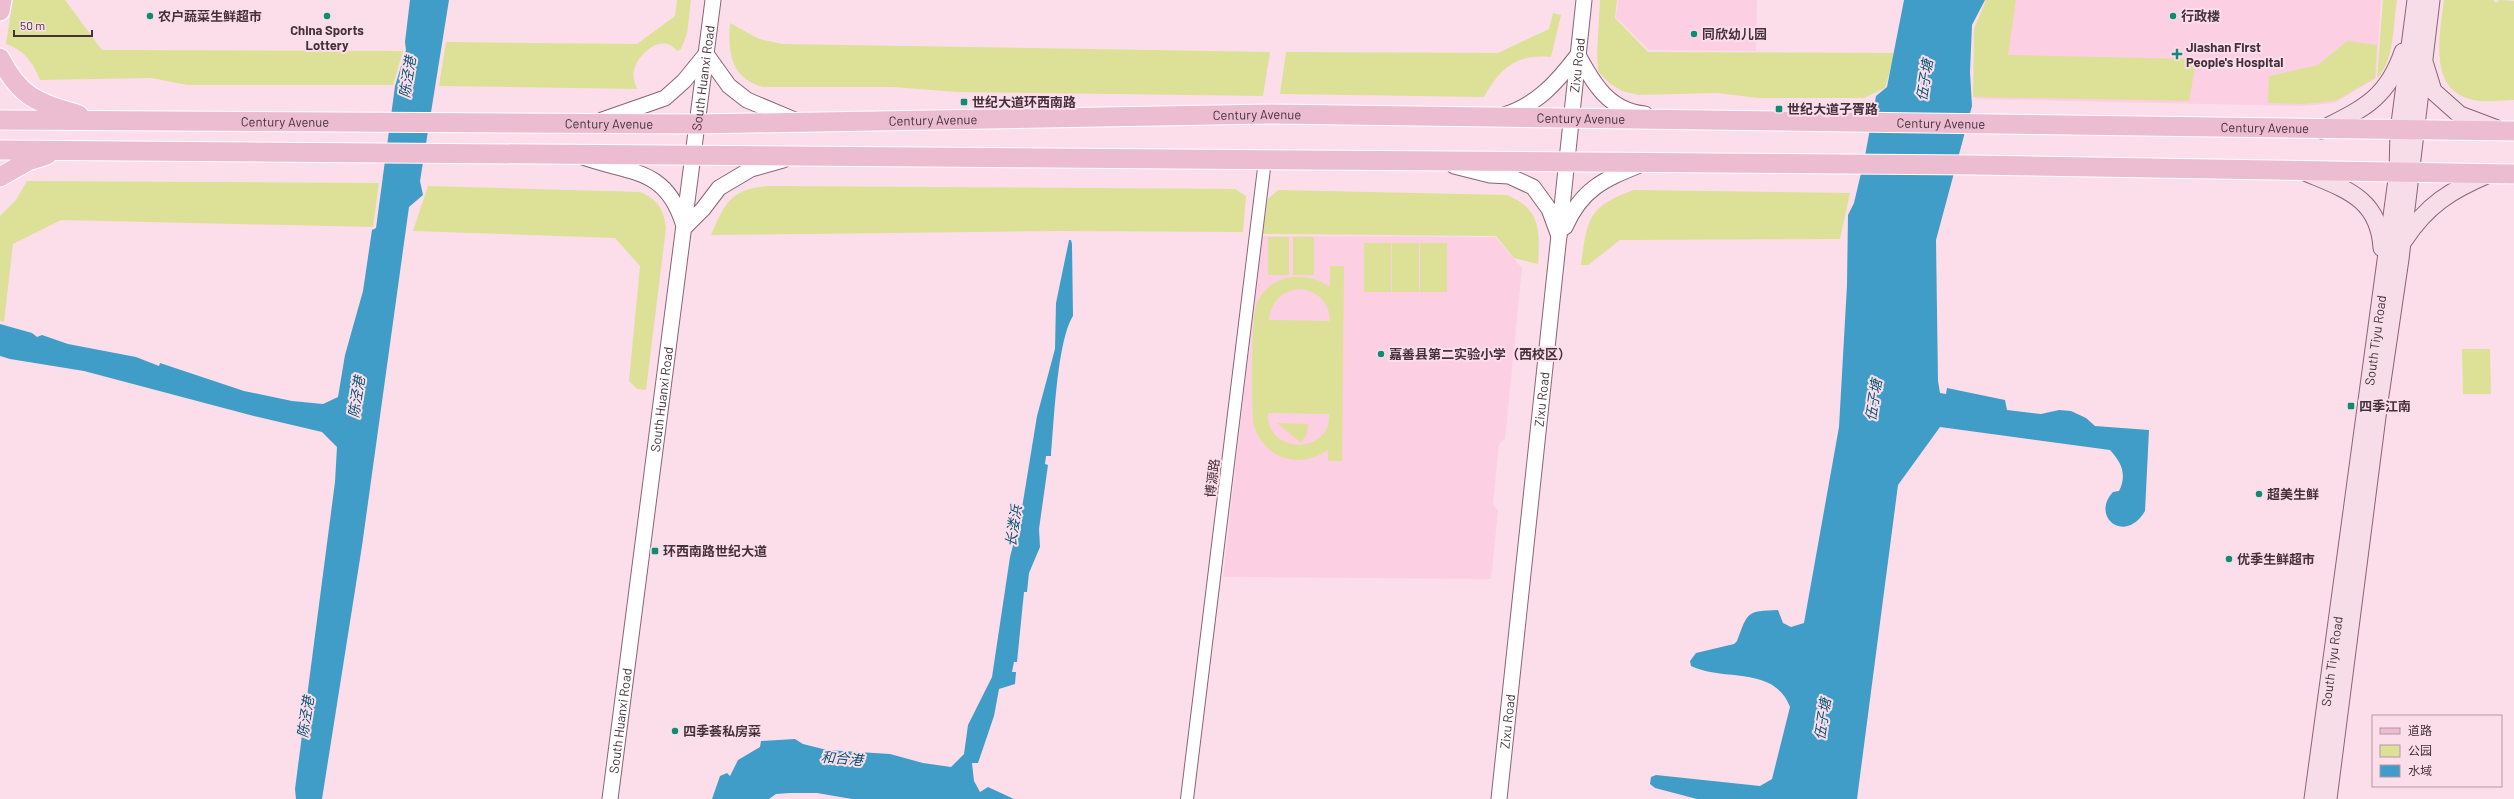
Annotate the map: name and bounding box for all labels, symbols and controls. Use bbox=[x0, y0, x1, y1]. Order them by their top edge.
place label: 农户蔬菜生鲜超市 bbox=[158, 8, 262, 24]
place label: 行政楼 bbox=[2181, 8, 2220, 24]
marker: 农户蔬菜生鲜超市 bbox=[145, 11, 155, 21]
marker: China Sports Lottery bbox=[322, 11, 332, 21]
marker: 行政楼 bbox=[2168, 11, 2178, 21]
scale bar bbox=[14, 12, 92, 38]
text: 50 m bbox=[20, 18, 45, 32]
place label: China Sports Lottery bbox=[290, 22, 364, 53]
street label: South Huanxi Road bbox=[688, 24, 718, 132]
place label: 同欣幼儿园 bbox=[1702, 26, 1767, 42]
marker: 同欣幼儿园 bbox=[1689, 29, 1699, 39]
street label: Zixu Road bbox=[1566, 37, 1588, 93]
place label: Jiashan First People's Hospital bbox=[2186, 39, 2283, 70]
marker: Jiashan First People's Hospital bbox=[2171, 48, 2183, 60]
water label: 陈泾港 bbox=[395, 53, 419, 99]
water label: 伍子塘 bbox=[1912, 56, 1936, 102]
place label: 世纪大道环西南路 bbox=[972, 94, 1076, 110]
marker: 世纪大道环西南路 bbox=[959, 97, 969, 107]
place label: 世纪大道子胥路 bbox=[1787, 101, 1878, 117]
marker: 世纪大道子胥路 bbox=[1774, 104, 1784, 114]
street label: Century Avenue bbox=[1212, 106, 1301, 123]
street label: Century Avenue bbox=[1536, 110, 1625, 127]
street label: Century Avenue bbox=[889, 111, 977, 129]
street label: Century Avenue bbox=[241, 113, 329, 130]
street label: Century Avenue bbox=[565, 115, 653, 132]
street label: Century Avenue bbox=[1896, 115, 1985, 132]
street label: Century Avenue bbox=[2220, 119, 2309, 136]
street label: South Tiyu Road bbox=[2361, 294, 2389, 386]
street label: South Huanxi Road bbox=[647, 346, 676, 453]
place label: 嘉善县第二实验小学（西校区） bbox=[1389, 346, 1571, 362]
marker: 嘉善县第二实验小学（西校区） bbox=[1376, 349, 1386, 359]
street label: Zixu Road bbox=[1531, 371, 1552, 427]
water label: 陈泾港 bbox=[344, 373, 368, 419]
water label: 伍子塘 bbox=[1861, 376, 1885, 422]
place label: 四季江南 bbox=[2359, 398, 2411, 414]
marker: 四季江南 bbox=[2346, 401, 2356, 411]
street label: 博源路 bbox=[1202, 458, 1222, 498]
place label: 超美生鲜 bbox=[2267, 486, 2319, 502]
marker: 超美生鲜 bbox=[2254, 489, 2264, 499]
water label: 长溇浜 bbox=[1001, 503, 1025, 548]
place label: 环西南路世纪大道 bbox=[663, 543, 767, 559]
marker: 环西南路世纪大道 bbox=[650, 546, 660, 556]
place label: 优季生鲜超市 bbox=[2237, 551, 2315, 567]
marker: 优季生鲜超市 bbox=[2224, 554, 2234, 564]
street label: South Tiyu Road bbox=[2318, 615, 2346, 707]
street label: South Huanxi Road bbox=[605, 667, 635, 774]
water label: 陈泾港 bbox=[293, 693, 317, 739]
street label: Zixu Road bbox=[1496, 693, 1518, 750]
water label: 伍子塘 bbox=[1810, 695, 1834, 741]
legend bbox=[2372, 715, 2502, 787]
place label: 四季荟私房菜 bbox=[683, 723, 761, 739]
text: 道路 bbox=[2408, 723, 2432, 737]
marker: 四季荟私房菜 bbox=[670, 726, 680, 736]
text: 公园 bbox=[2408, 743, 2432, 757]
water label: 和合港 bbox=[820, 748, 866, 768]
text: 水域 bbox=[2408, 763, 2432, 777]

